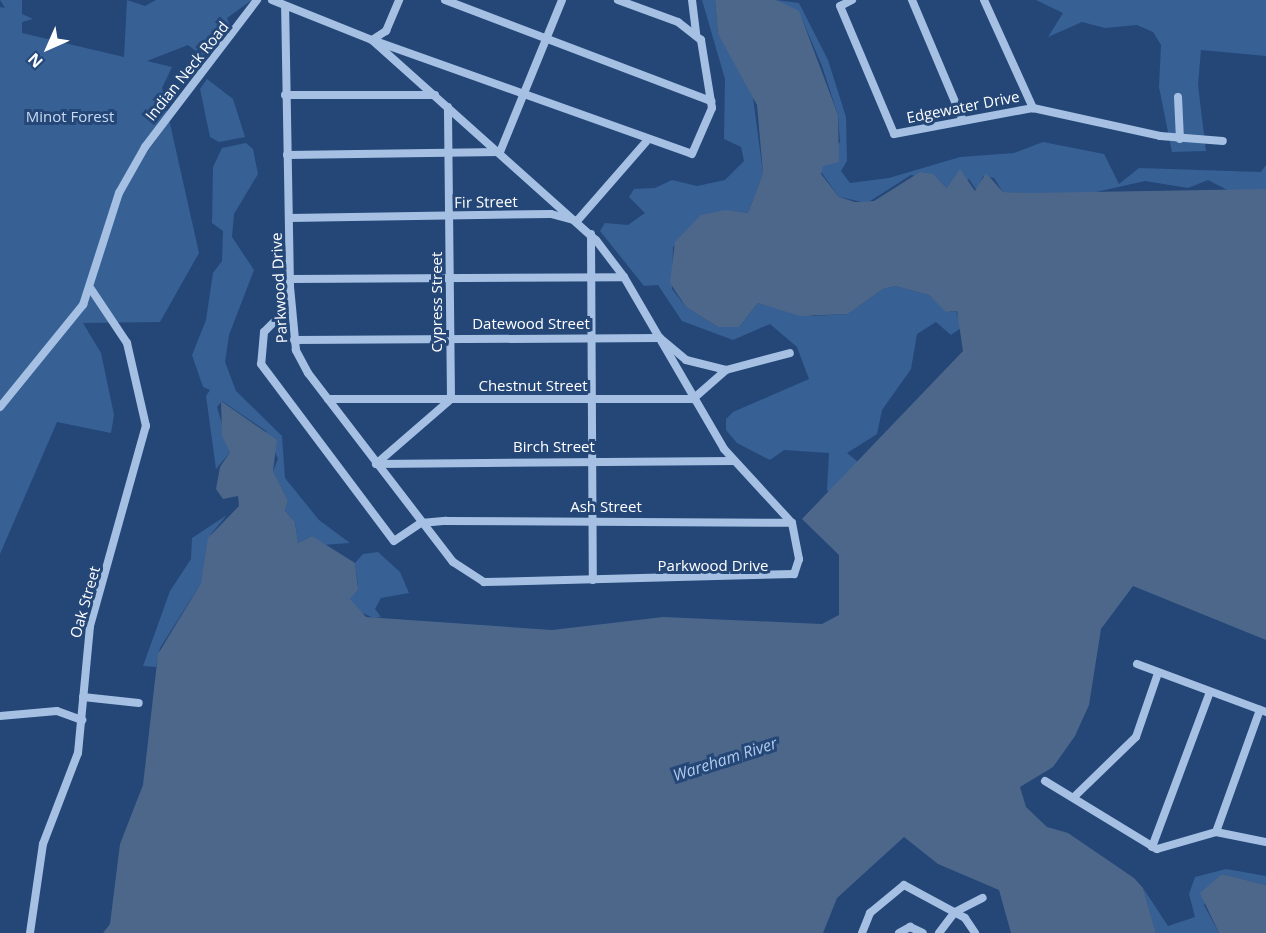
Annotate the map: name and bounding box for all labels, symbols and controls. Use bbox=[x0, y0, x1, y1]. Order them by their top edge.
north arrow bbox=[18, 18, 78, 78]
street label: Indian Neck Road bbox=[142, 18, 232, 124]
text: N bbox=[23, 48, 48, 73]
street label: Edgewater Drive bbox=[905, 87, 1021, 127]
park label: Minot Forest bbox=[26, 108, 114, 126]
street label: Fir Street bbox=[454, 192, 518, 212]
street label: Parkwood Drive bbox=[267, 232, 291, 344]
street label: Cypress Street bbox=[428, 252, 446, 352]
street label: Datewood Street bbox=[472, 315, 590, 333]
street label: Chestnut Street bbox=[478, 377, 588, 395]
street label: Birch Street bbox=[513, 438, 595, 456]
street label: Ash Street bbox=[570, 498, 642, 516]
street label: Parkwood Drive bbox=[658, 557, 768, 575]
street label: Oak Street bbox=[66, 564, 104, 640]
water label: Wareham River bbox=[671, 733, 779, 785]

